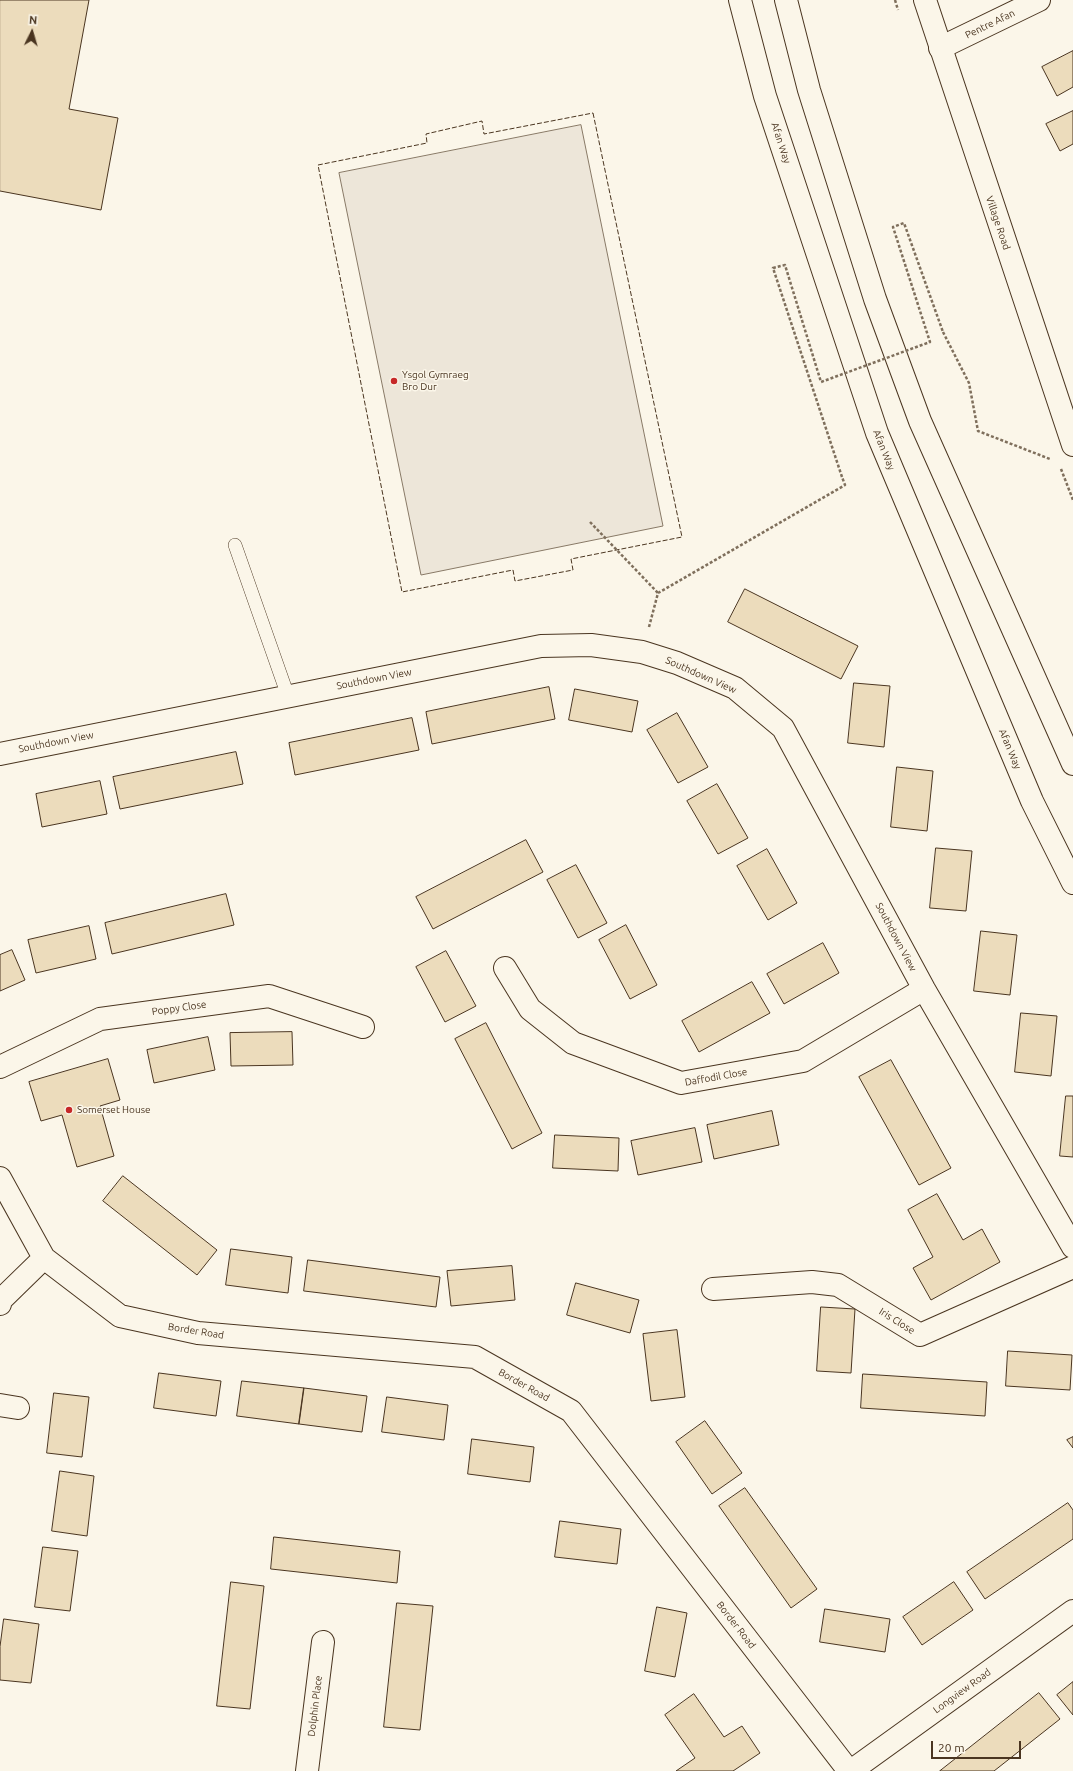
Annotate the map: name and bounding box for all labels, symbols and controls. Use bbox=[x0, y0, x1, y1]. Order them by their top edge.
street label: Pentre Afan bbox=[963, 7, 1017, 41]
north arrow bbox=[12, 12, 52, 52]
text: N bbox=[28, 14, 38, 26]
street label: Afan Way bbox=[769, 121, 793, 165]
street label: Village Road bbox=[983, 195, 1013, 251]
place label: Ysgol Gymraeg Bro Dur bbox=[402, 369, 469, 392]
marker: Ysgol Gymraeg Bro Dur bbox=[389, 376, 399, 386]
street label: Afan Way bbox=[870, 428, 898, 472]
street label: Southdown View bbox=[664, 654, 738, 696]
street label: Southdown View bbox=[335, 666, 413, 692]
street label: Afan Way bbox=[996, 727, 1024, 771]
street label: Southdown View bbox=[17, 729, 95, 755]
street label: Southdown View bbox=[873, 901, 919, 973]
street label: Poppy Close bbox=[151, 998, 207, 1018]
street label: Daffodil Close bbox=[684, 1066, 748, 1088]
place label: Somerset House bbox=[77, 1104, 150, 1116]
marker: Somerset House bbox=[64, 1105, 74, 1115]
street label: Iris Close bbox=[877, 1305, 917, 1337]
street label: Border Road bbox=[167, 1321, 225, 1341]
street label: Border Road bbox=[496, 1366, 552, 1404]
street label: Border Road bbox=[714, 1599, 758, 1651]
street label: Longview Road bbox=[931, 1666, 993, 1716]
street label: Dolphin Place bbox=[305, 1675, 325, 1737]
scale bar bbox=[933, 1733, 1023, 1759]
text: 20 m bbox=[938, 1741, 965, 1754]

